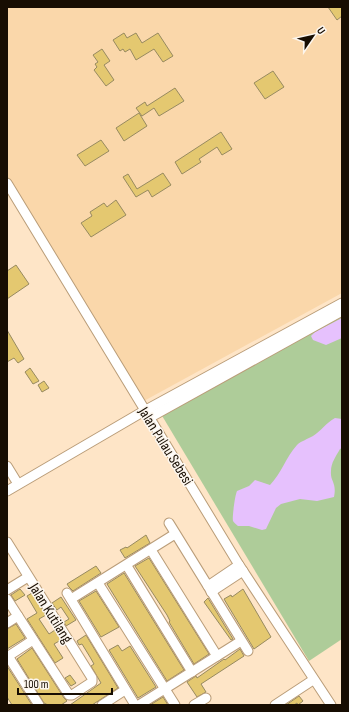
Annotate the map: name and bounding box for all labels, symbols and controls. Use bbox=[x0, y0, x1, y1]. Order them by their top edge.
north arrow bbox=[293, 16, 333, 56]
text: U bbox=[314, 25, 328, 37]
street label: Jalan Pulau Sebesi bbox=[133, 403, 197, 489]
street label: Jalan Kutilang bbox=[24, 579, 77, 647]
scale bar bbox=[18, 670, 112, 696]
text: 100 m bbox=[24, 677, 49, 692]

